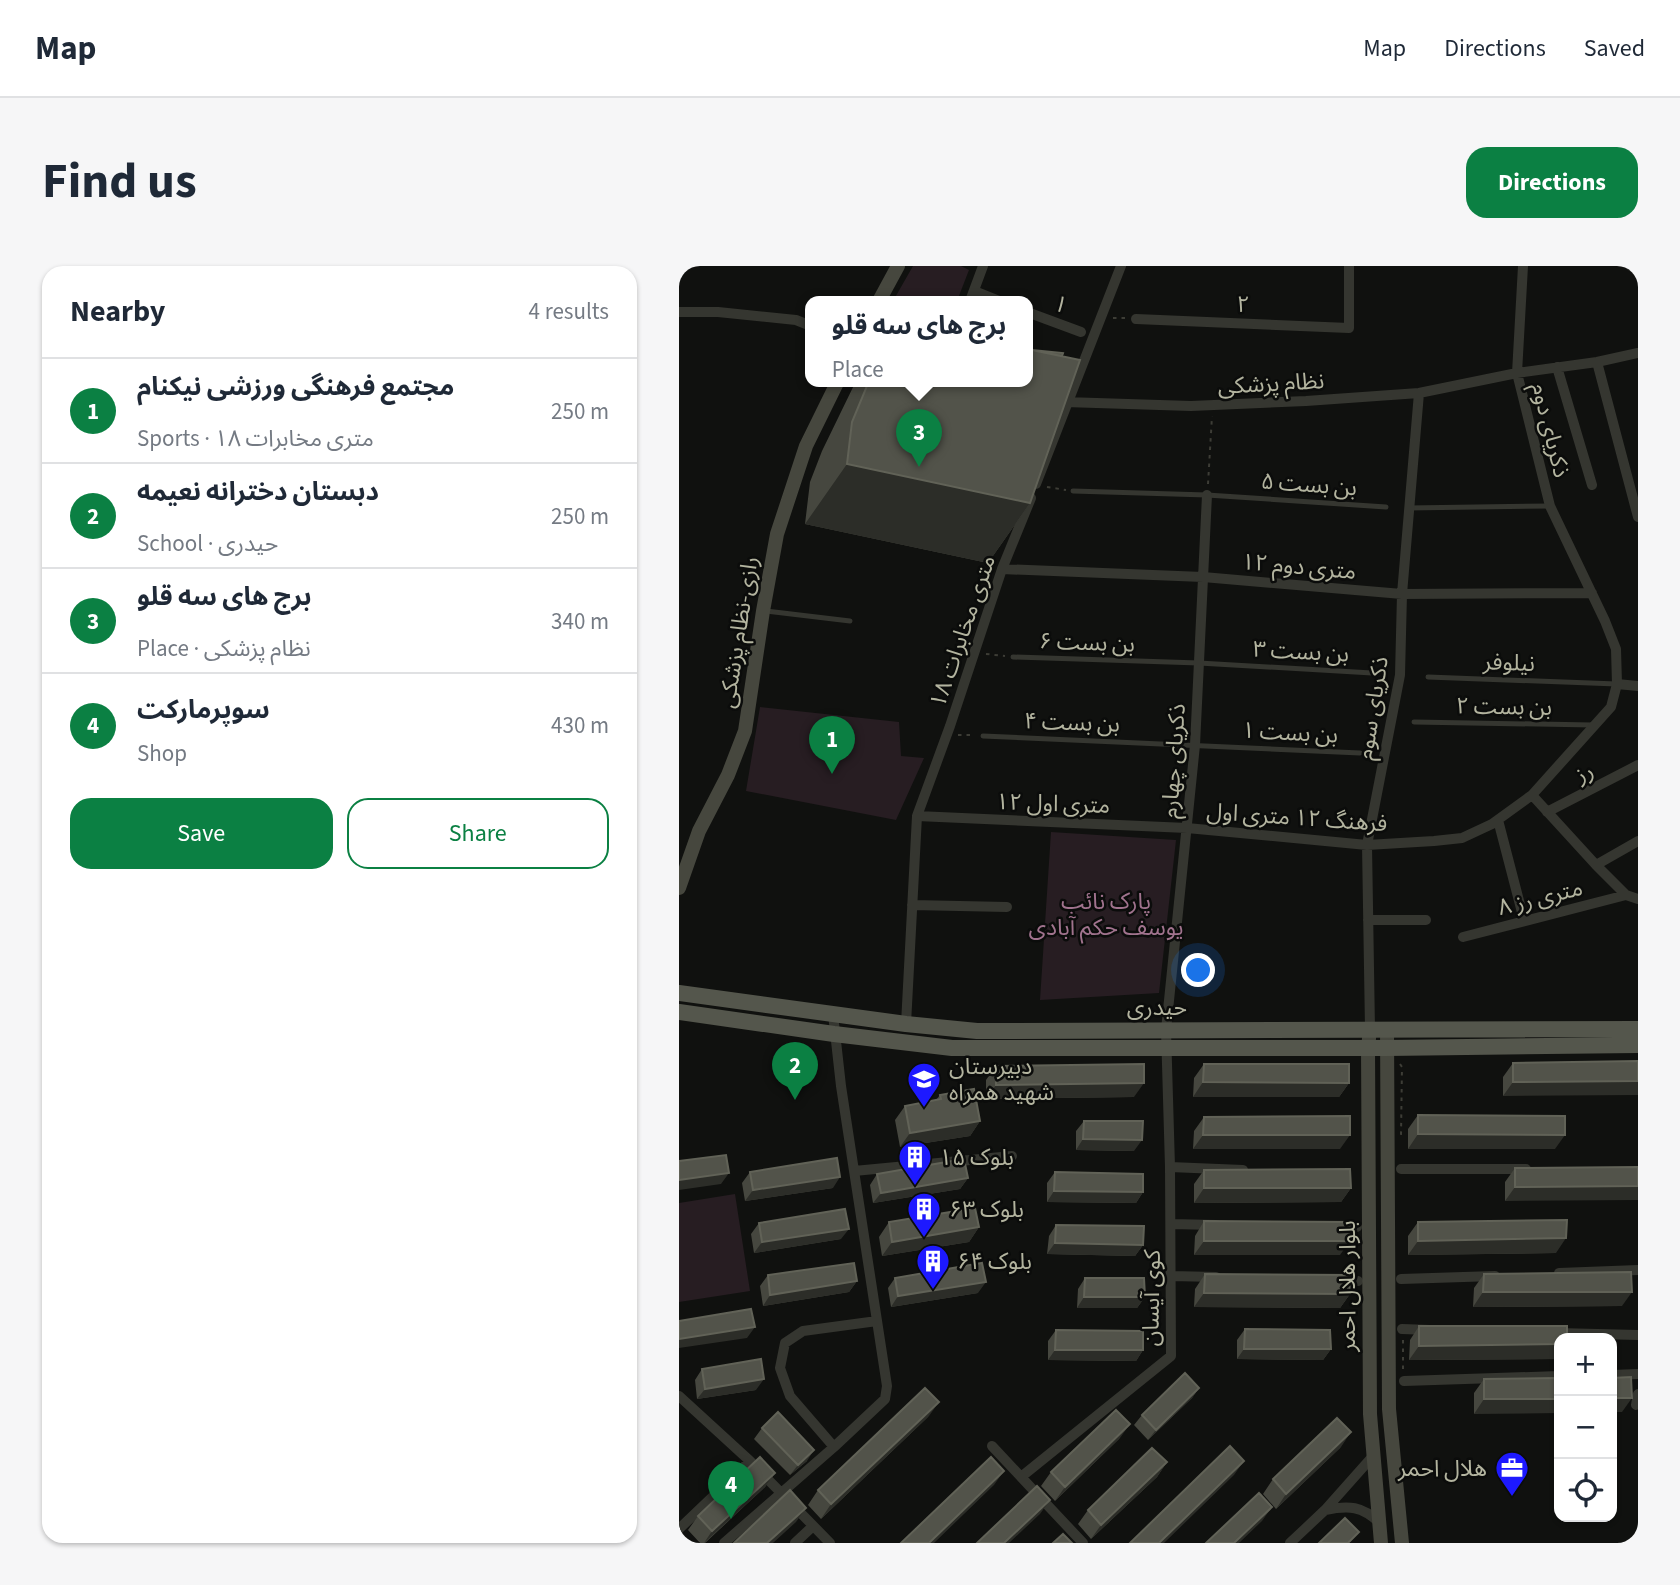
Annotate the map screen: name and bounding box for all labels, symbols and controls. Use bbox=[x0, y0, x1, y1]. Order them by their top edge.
text: Map bbox=[35, 25, 96, 72]
text: Map bbox=[1363, 31, 1406, 66]
text: Directions bbox=[1444, 31, 1546, 66]
text: Saved bbox=[1584, 31, 1645, 66]
text: Find us bbox=[42, 147, 197, 217]
button: Directions bbox=[1466, 147, 1638, 218]
street label: ۱ bbox=[1049, 287, 1073, 322]
street label: ۲ bbox=[1236, 288, 1250, 321]
text: Nearby bbox=[70, 290, 165, 333]
text: 4 results bbox=[529, 295, 609, 328]
popup bbox=[805, 296, 1033, 387]
text: برج های سه قلو bbox=[832, 307, 1006, 344]
text: Place bbox=[832, 353, 884, 386]
street label: نظام پزشکی bbox=[1217, 364, 1325, 404]
text: مجتمع فرهنگی ورزشی نیکنام bbox=[137, 368, 454, 405]
street label: ذکریای دوم bbox=[1522, 379, 1578, 481]
text: 1 bbox=[87, 395, 99, 428]
text: 250 m bbox=[551, 395, 609, 428]
pin: 3 bbox=[896, 409, 942, 467]
text: Sports · ۱۸ متری مخابرات bbox=[137, 422, 374, 455]
street label: بن بست ۵ bbox=[1260, 465, 1358, 504]
text: دبستان دخترانه نعیمه bbox=[137, 473, 379, 510]
text: 2 bbox=[87, 500, 99, 533]
text: 250 m bbox=[551, 500, 609, 533]
text: School · حیدری bbox=[137, 527, 278, 560]
street label: ۱۲ متری دوم bbox=[1240, 545, 1358, 589]
street label: ۱۸ متری مخابرات bbox=[921, 551, 1004, 712]
street label: رازی-نظام پزشکی bbox=[710, 554, 768, 711]
text: برج های سه قلو bbox=[137, 578, 312, 615]
text: 3 bbox=[87, 605, 99, 638]
text: 340 m bbox=[551, 605, 609, 638]
street label: بن بست ۶ bbox=[1038, 624, 1136, 661]
text: Place · نظام پزشکی bbox=[137, 632, 311, 665]
street label: بن بست ۳ bbox=[1252, 633, 1350, 670]
street label: نیلوفر bbox=[1481, 645, 1536, 680]
street label: ذکریای سوم bbox=[1348, 654, 1398, 762]
street label: بن بست ۲ bbox=[1456, 689, 1552, 724]
text: سوپرمارکت bbox=[137, 691, 270, 728]
street label: ذکریای چهارم bbox=[1153, 702, 1195, 820]
street label: بن بست ۴ bbox=[1023, 704, 1121, 741]
text: 4 bbox=[87, 709, 99, 742]
text: 430 m bbox=[551, 709, 609, 742]
street label: بن بست ۱ bbox=[1241, 714, 1339, 751]
pin: 1 bbox=[809, 716, 855, 774]
text: Shop bbox=[137, 737, 187, 770]
street label: رز bbox=[1568, 754, 1599, 791]
street label: ۱۲ متری اول bbox=[995, 785, 1111, 822]
street label: فرهنگ ۱۲ متری اول bbox=[1205, 795, 1388, 840]
button: Save bbox=[70, 798, 333, 869]
button: Share bbox=[347, 798, 609, 869]
street label: ۸ متری رز bbox=[1494, 871, 1586, 924]
park label: پارک نائب یوسف حکم آبادی bbox=[1028, 885, 1184, 944]
your location bbox=[1181, 953, 1215, 987]
street label: حیدری bbox=[1127, 991, 1187, 1024]
pin: 2 bbox=[772, 1042, 818, 1100]
place label: دبیرستان شهید همراه bbox=[949, 1050, 1054, 1109]
school or university icon: دبیرستان شهید همراه bbox=[905, 1060, 943, 1109]
building icon: بلوک ۱۵ bbox=[896, 1138, 934, 1187]
place label: بلوک ۱۵ bbox=[939, 1141, 1014, 1174]
building icon: بلوک ۶۳ bbox=[905, 1190, 943, 1239]
place label: بلوک ۶۳ bbox=[949, 1193, 1024, 1226]
street label: بلوار هلال احمر bbox=[1331, 1220, 1364, 1353]
building icon: بلوک ۶۴ bbox=[914, 1242, 952, 1291]
place label: بلوک ۶۴ bbox=[957, 1245, 1032, 1278]
street label: کوی آیسان bbox=[1134, 1249, 1169, 1347]
map controls bbox=[1554, 1333, 1617, 1522]
button: + bbox=[1554, 1333, 1617, 1396]
button: − bbox=[1554, 1396, 1617, 1459]
office icon: هلال احمر bbox=[1493, 1449, 1531, 1498]
place label: هلال احمر bbox=[1397, 1452, 1487, 1485]
button: locate bbox=[1554, 1459, 1617, 1522]
pin: 4 bbox=[708, 1461, 754, 1519]

